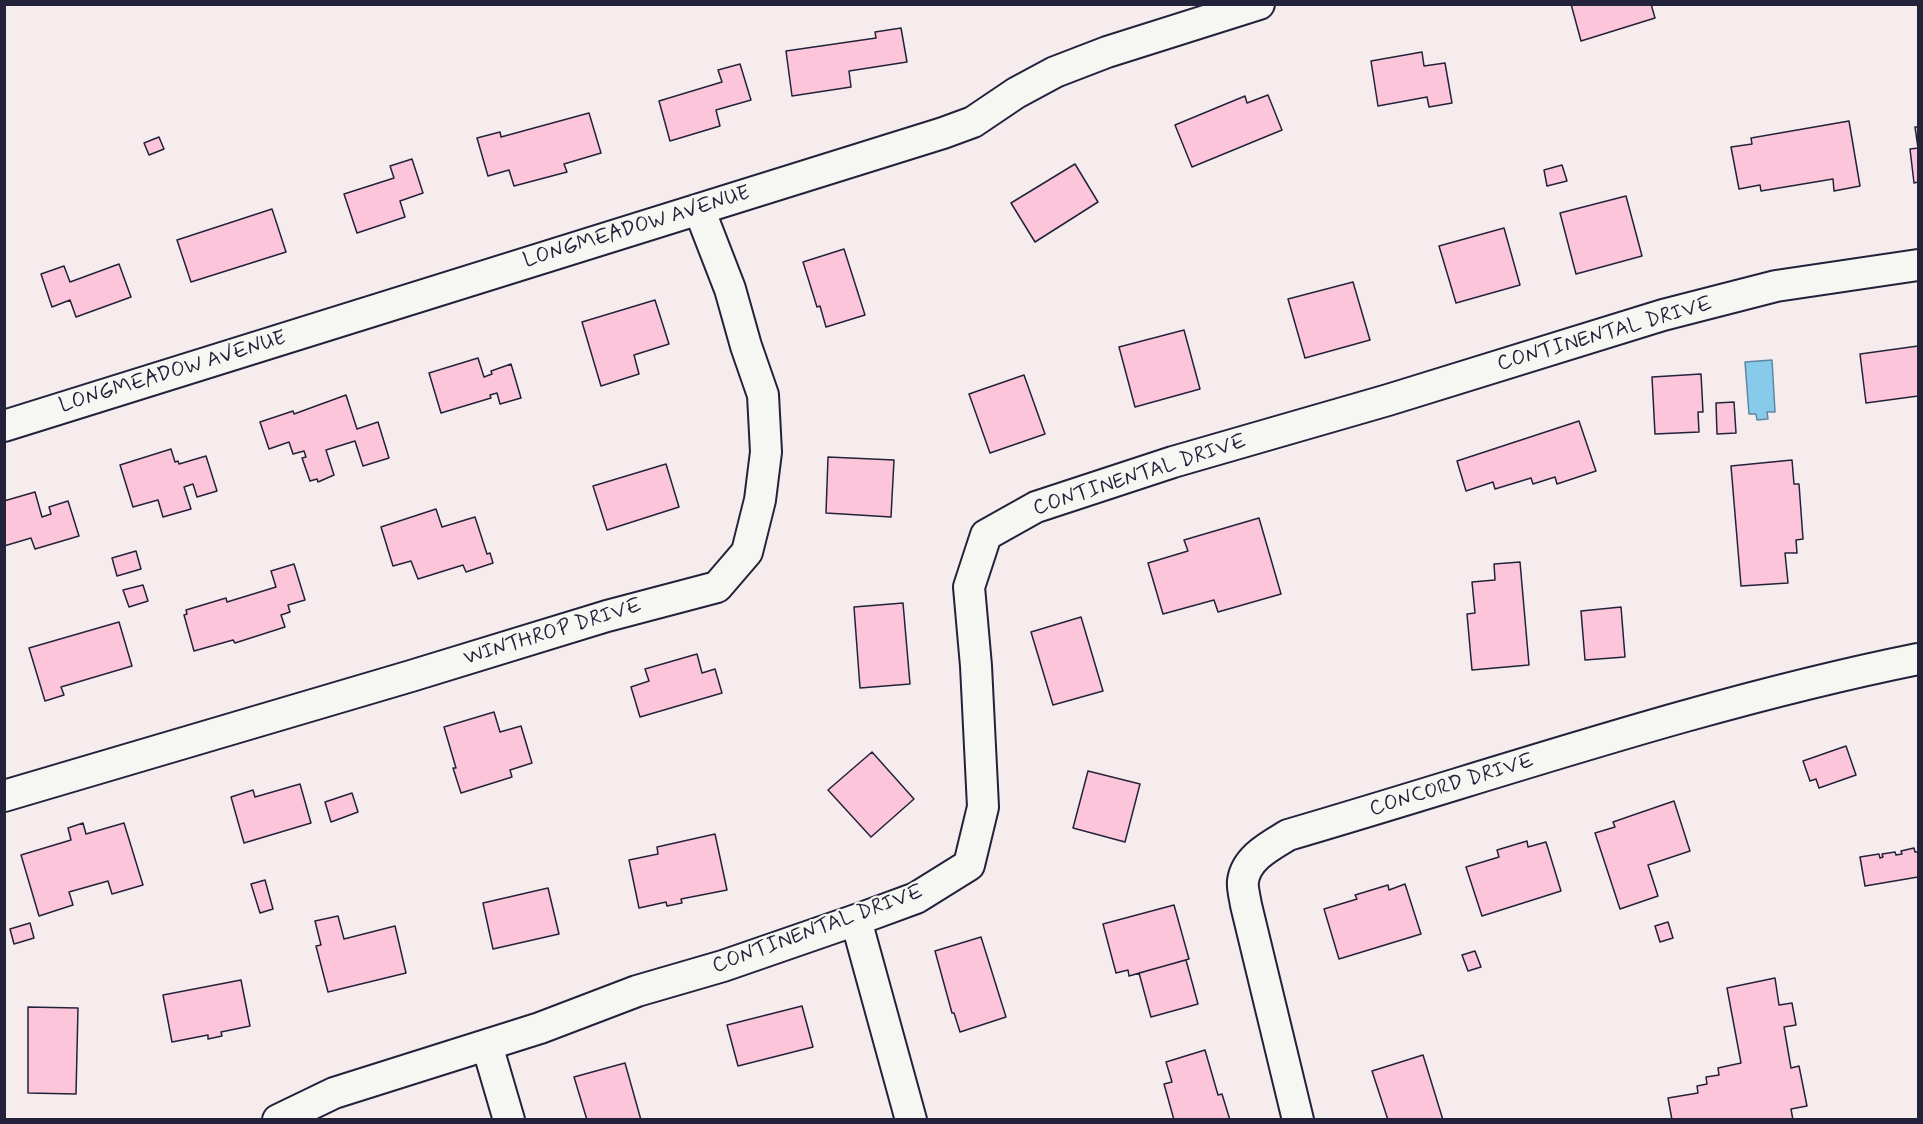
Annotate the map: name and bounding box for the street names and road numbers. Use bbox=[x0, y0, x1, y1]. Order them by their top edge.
street label: LONGMEADOW AVENUE bbox=[521, 181, 753, 275]
street label: CONTINENTAL DRIVE bbox=[1495, 292, 1715, 378]
street label: LONGMEADOW AVENUE bbox=[57, 326, 289, 420]
street label: CONTINENTAL DRIVE bbox=[1030, 430, 1250, 522]
street label: WINTHROP DRIVE bbox=[461, 594, 645, 672]
street label: CONCORD DRIVE bbox=[1367, 749, 1537, 823]
street label: CONTINENTAL DRIVE bbox=[709, 880, 927, 980]

